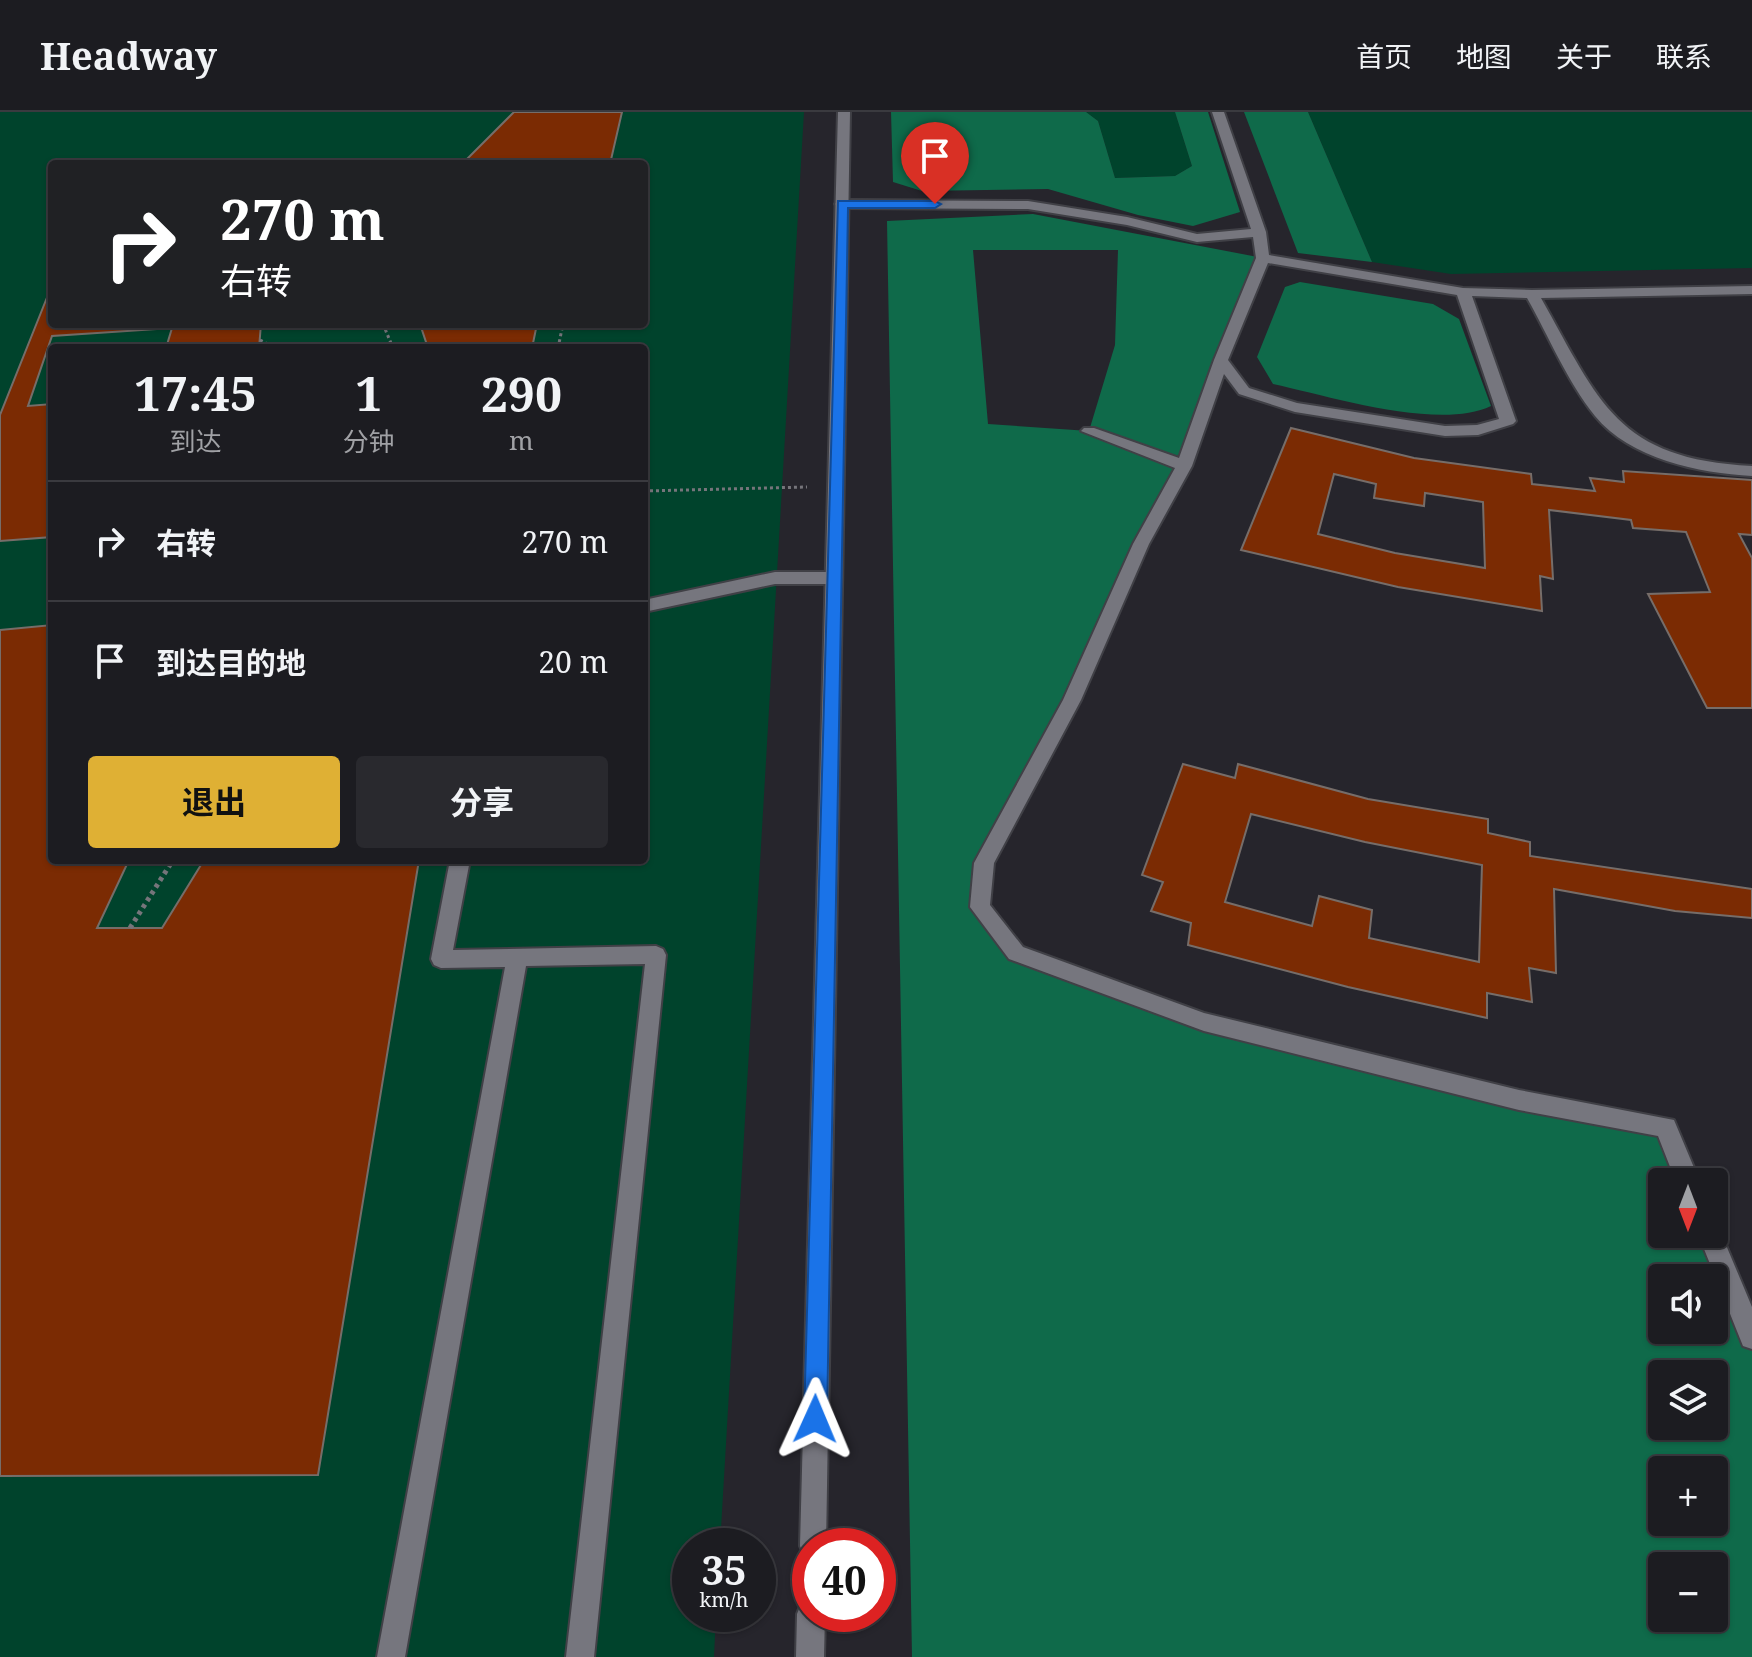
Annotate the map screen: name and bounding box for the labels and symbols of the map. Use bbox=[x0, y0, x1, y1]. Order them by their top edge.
pin bbox=[901, 122, 969, 204]
north arrow bbox=[1648, 1168, 1728, 1248]
position arrow bbox=[773, 1377, 857, 1461]
speed limit sign: 40 bbox=[792, 1528, 896, 1632]

